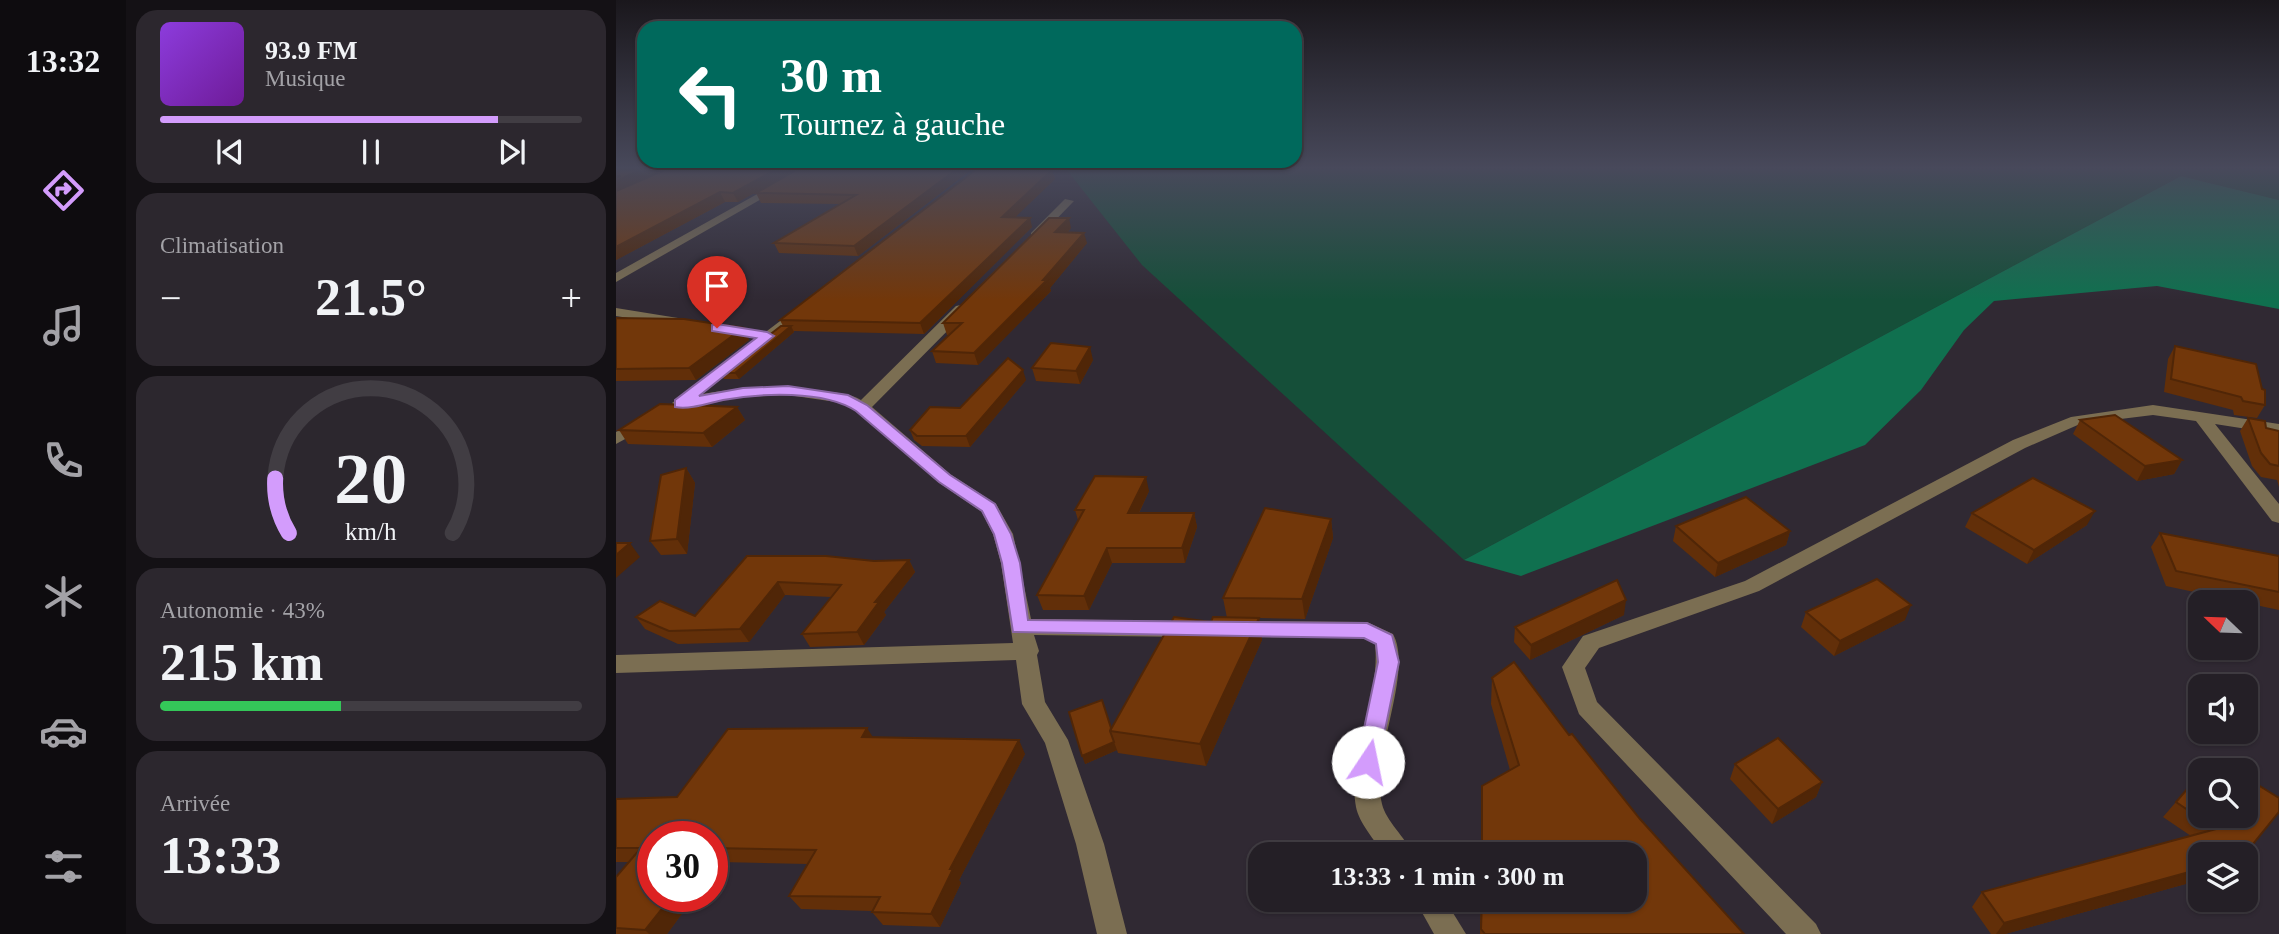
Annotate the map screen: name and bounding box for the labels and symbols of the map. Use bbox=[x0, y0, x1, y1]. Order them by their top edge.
pin bbox=[687, 256, 747, 328]
north arrow bbox=[2188, 590, 2258, 660]
position arrow bbox=[1331, 725, 1405, 799]
speed limit sign: 30 bbox=[637, 821, 728, 912]

